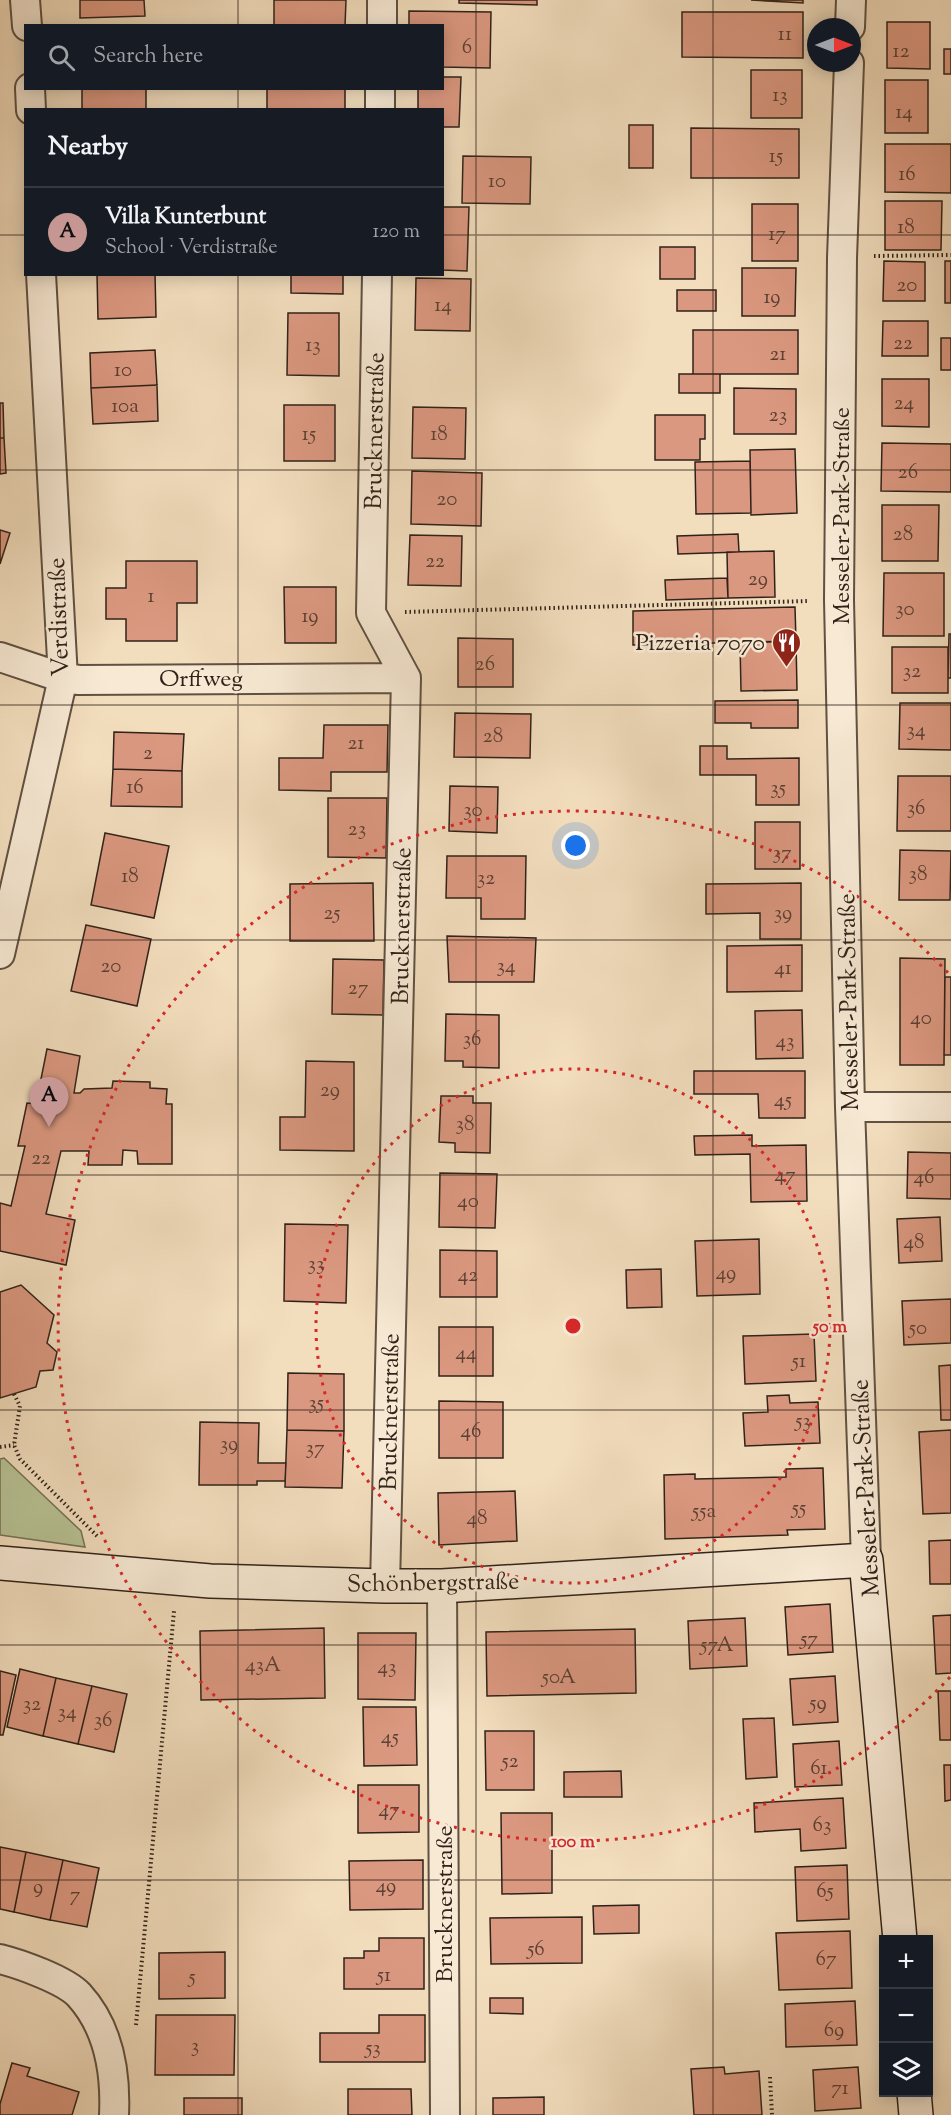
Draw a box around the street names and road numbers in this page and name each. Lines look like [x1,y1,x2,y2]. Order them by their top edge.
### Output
street label: Brucknerstraße [358,352,394,510]
street label: Messeler-Park-Straße [826,407,860,625]
street label: Verdistraße [41,557,79,677]
street label: Orffweg [159,663,243,697]
street label: Brucknerstraße [385,847,421,1005]
street label: Messeler-Park-Straße [831,893,869,1111]
street label: Brucknerstraße [373,1333,409,1491]
street label: Messeler-Park-Straße [844,1378,890,1597]
street label: Schönbergstraße [346,1565,520,1603]
street label: Brucknerstraße [429,1825,463,1983]

